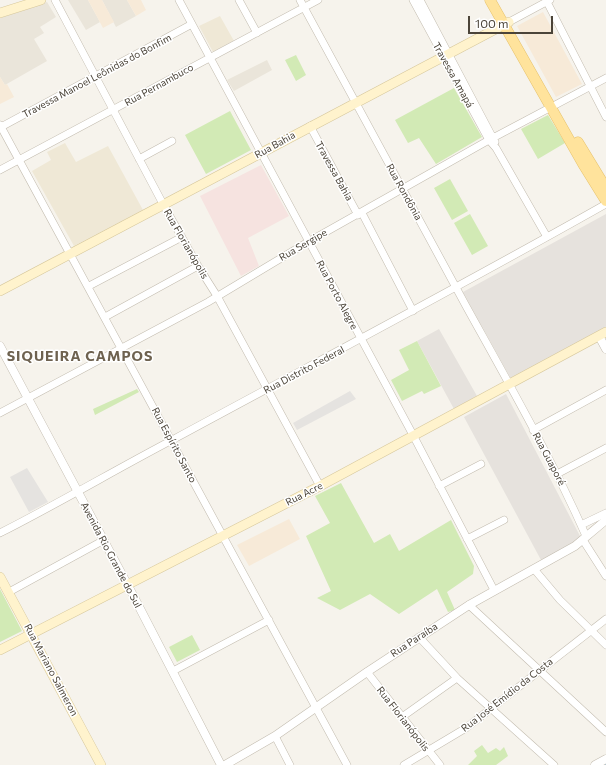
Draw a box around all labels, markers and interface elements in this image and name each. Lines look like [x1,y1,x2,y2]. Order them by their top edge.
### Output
scale bar [470,8,555,34]
text: 100 m [475,16,509,30]
street label: Travessa Manoel Leônidas do Bonfim [20,32,174,120]
street label: Travessa Amapá [430,40,476,110]
street label: Rua Pernambuco [122,61,196,109]
street label: Rua Bahia [253,129,297,161]
street label: Travessa Bahia [313,139,355,203]
street label: Rua Rondônia [384,162,424,222]
street label: Rua Florianópolis [161,207,211,281]
street label: Rua Sergipe [277,226,329,264]
street label: Rua Porto Alegre [314,258,360,332]
street label: Rua Distrito Federal [261,344,347,396]
district label: SIQUEIRA CAMPOS [7,348,153,364]
street label: Rua Espírito Santo [149,405,199,485]
street label: Rua Guaporé [530,430,568,488]
street label: Rua Acre [283,480,325,508]
street label: Avenida Rio Grande do Sul [78,500,144,610]
street label: Rua Paraíba [388,620,440,660]
street label: Rua Mariano Salmeron [22,622,80,718]
street label: Rua José Emídio da Costa [459,656,555,734]
street label: Rua Florianópolis [374,684,432,754]

